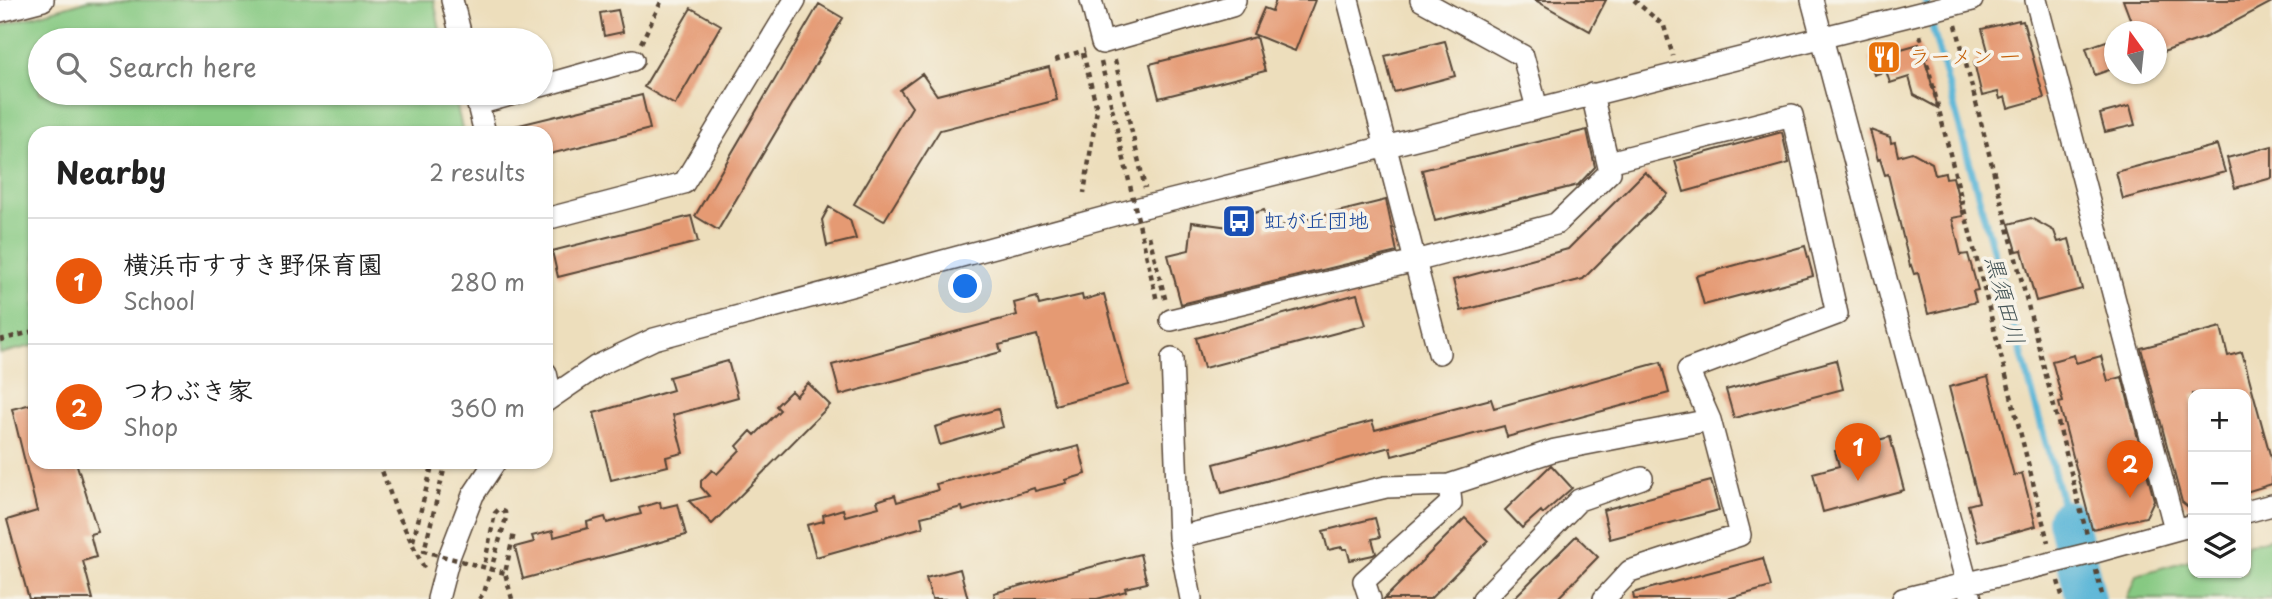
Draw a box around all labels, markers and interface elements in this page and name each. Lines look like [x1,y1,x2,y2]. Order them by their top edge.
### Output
north arrow [2104,21,2167,84]
search box [28,28,553,105]
restaurant icon: ラーメン 一 [1865,38,1903,76]
place label: ラーメン 一 [1909,39,2021,71]
text: Search here [108,47,257,86]
icon: search [52,48,90,86]
text: Nearby [56,149,166,194]
text: 2 results [429,154,525,189]
bus stop icon: 虹が丘団地 [1220,202,1258,240]
place label: 虹が丘団地 [1264,203,1369,235]
text: 横浜市すすき野保育園 [123,244,383,283]
water label: 黒須田川 [1978,251,2035,349]
text: 1 [74,264,85,299]
text: 280 m [450,264,525,299]
your location [948,269,982,303]
text: School [123,283,195,318]
text: つわぶき家 [123,370,253,409]
map controls [2188,389,2251,578]
button: + [2188,389,2251,452]
text: 2 [71,390,87,425]
text: 360 m [450,390,525,425]
text: Shop [123,409,178,444]
pin: 1 [1835,423,1881,481]
pin: 2 [2107,440,2153,498]
button: − [2188,452,2251,515]
button: layers [2188,515,2251,578]

